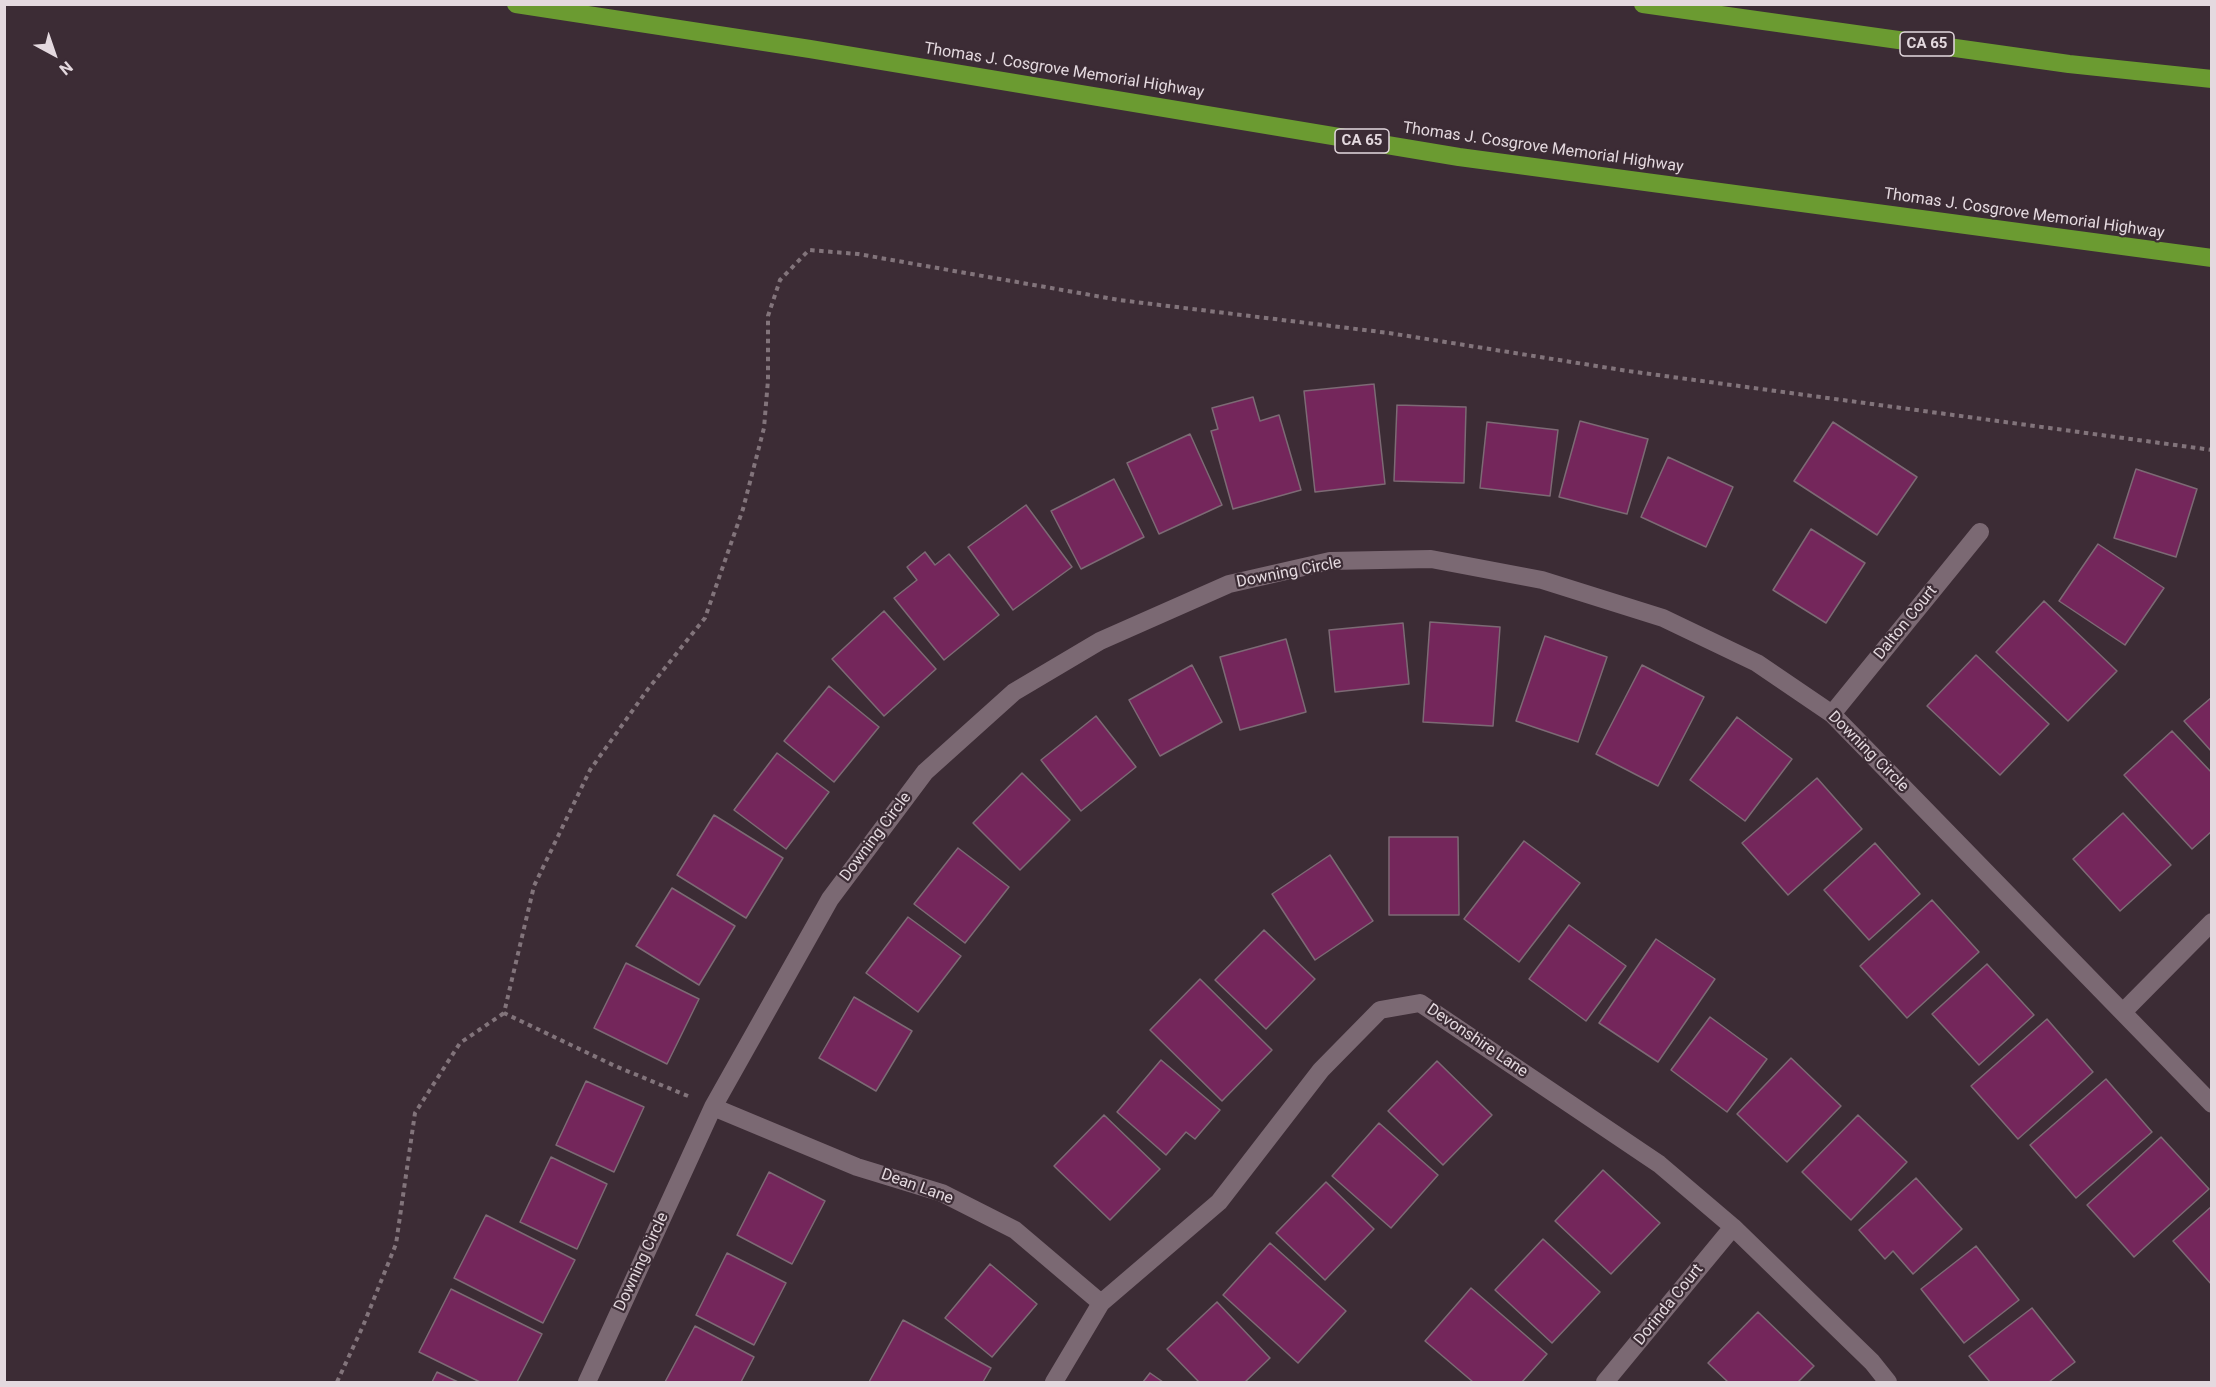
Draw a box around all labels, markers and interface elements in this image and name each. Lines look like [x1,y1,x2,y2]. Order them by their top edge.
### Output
north arrow [24,24,84,84]
road number: CA 65 [1900,32,1954,56]
street label: Thomas J. Cosgrove Memorial Highway [923,39,1205,103]
text: N [55,57,76,79]
street label: Thomas J. Cosgrove Memorial Highway [1401,119,1685,177]
road number: CA 65 [1335,129,1389,153]
street label: Thomas J. Cosgrove Memorial Highway [1882,185,2166,243]
street label: Downing Circle [1235,553,1343,593]
street label: Dalton Court [1870,582,1942,664]
street label: Downing Circle [1824,708,1912,796]
street label: Downing Circle [836,789,916,885]
street label: Devonshire Lane [1423,1000,1531,1082]
street label: Dean Lane [878,1165,956,1209]
street label: Downing Circle [611,1210,673,1314]
street label: Dorinda Court [1630,1261,1708,1349]

